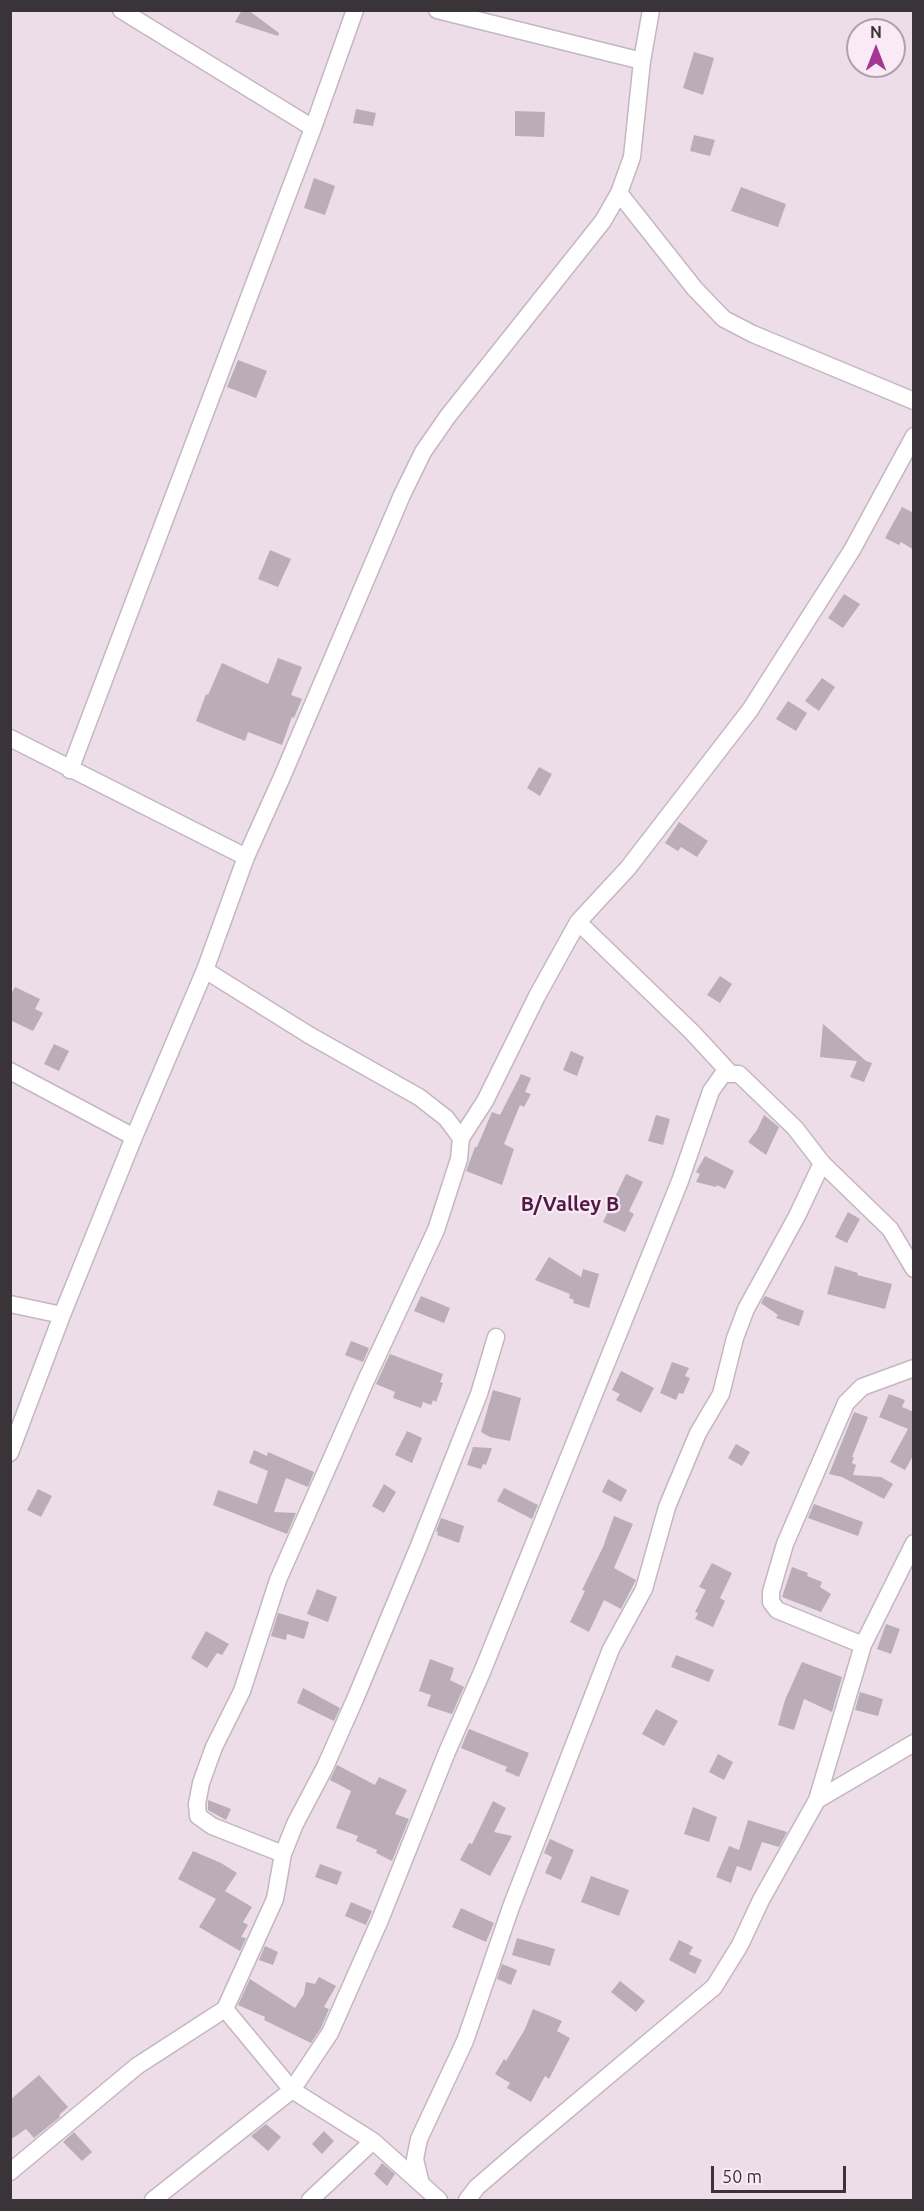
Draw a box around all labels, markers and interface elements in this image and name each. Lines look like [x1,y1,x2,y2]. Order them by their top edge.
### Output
north arrow [846,18,906,78]
text: N [870,23,882,41]
district label: B/Valley B [521,1192,619,1216]
scale bar [714,2154,849,2192]
text: 50 m [722,2166,762,2186]

